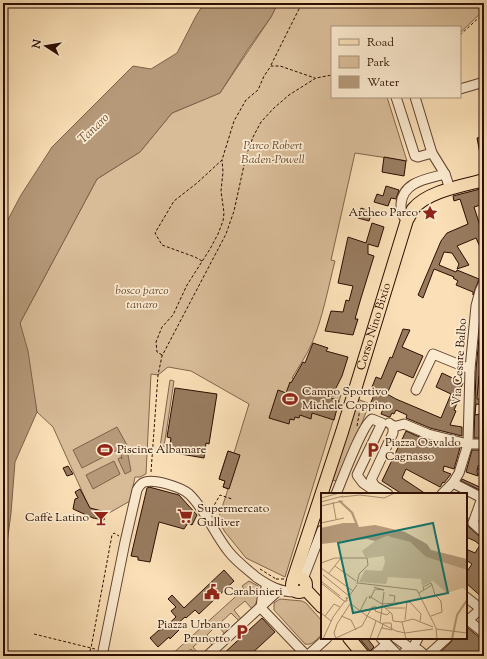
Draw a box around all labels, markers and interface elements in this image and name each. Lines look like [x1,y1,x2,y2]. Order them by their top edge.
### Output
north arrow [26,26,66,66]
legend [331,26,461,98]
text: Road [367,34,394,52]
text: N [28,38,46,51]
text: Park [367,54,390,72]
text: Water [367,74,400,92]
water label: Tanaro [74,110,114,148]
park label: Parco Robert Baden-Powell [241,137,305,169]
place label: Archeo Parco [349,204,418,222]
place icon: Archeo Parco [421,204,439,222]
street label: Corso Nino Bixio [352,280,396,373]
park label: bosco parco tanaro [115,282,169,314]
street label: Via Cesare Balbo [448,317,472,406]
place label: Campo Sportivo Michele Coppino [302,383,392,415]
sports icon: Campo Sportivo Michele Coppino [281,390,299,408]
place label: Piazza Osvaldo Cagnasso [385,434,461,466]
sports icon: Piscine Albamare [96,441,114,459]
place label: Piscine Albamare [117,441,207,459]
parking icon: Piazza Osvaldo Cagnasso [364,441,382,459]
inset map [321,493,467,639]
place label: Supermercato Gulliver [197,500,270,532]
supermarket icon: Supermercato Gulliver [176,507,194,525]
place label: Caffè Latino [25,509,89,527]
bar icon: Caffè Latino [92,509,110,527]
public building icon: Carabinieri [203,583,221,601]
place label: Carabinieri [224,583,283,601]
place label: Piazza Urbano Prunotto [158,616,230,648]
parking icon: Piazza Urbano Prunotto [233,623,251,641]

